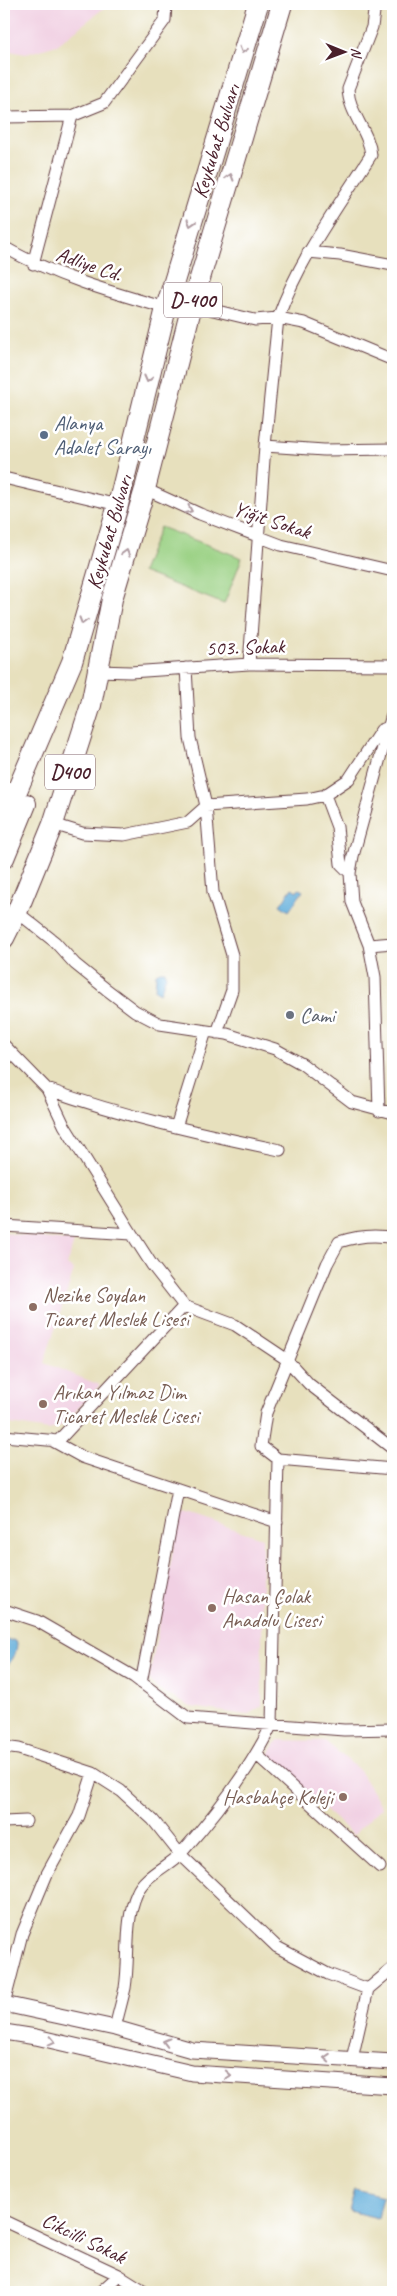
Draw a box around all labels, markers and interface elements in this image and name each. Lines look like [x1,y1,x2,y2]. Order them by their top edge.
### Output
north arrow [320,28,370,78]
one-way arrow [239,46,249,54]
text: N [348,48,365,59]
street label: Keykubat Bulvarı [186,80,246,201]
one-way arrow [224,173,234,181]
one-way arrow [187,218,197,226]
street label: Adliye Cd. [53,241,126,288]
road number: D-400 [164,282,222,318]
one-way arrow [143,375,154,384]
place label: Alanya Adalet Sarayı [54,410,152,460]
marker: Alanya Adalet Sarayı [38,429,50,441]
street label: Keykubat Bulvarı [80,471,138,592]
street label: Yiğit Sokak [230,495,315,545]
one-way arrow [184,503,193,514]
one-way arrow [121,549,131,557]
one-way arrow [79,616,89,624]
street label: 503. Sokak [205,633,286,661]
road number: D400 [45,754,95,790]
place label: Cami [300,1002,338,1028]
marker: Cami [284,1009,296,1021]
place label: Nezihe Soydan Ticaret Meslek Lisesi [43,1282,192,1332]
marker: Nezihe Soydan Ticaret Meslek Lisesi [27,1301,39,1313]
place label: Arıkan Yılmaz Dim Ticaret Meslek Lisesi [53,1379,202,1429]
marker: Arıkan Yılmaz Dim Ticaret Meslek Lisesi [37,1398,49,1410]
place label: Hasan Çolak Anadolu Lisesi [222,1583,324,1633]
marker: Hasan Çolak Anadolu Lisesi [206,1602,218,1614]
place label: Hasbahçe Koleji [223,1784,336,1810]
marker: Hasbahçe Koleji [337,1791,349,1803]
one-way arrow [47,2035,56,2046]
one-way arrow [162,2038,170,2048]
one-way arrow [323,2052,331,2063]
one-way arrow [224,2069,232,2080]
street label: Cikcilli Sokak [38,2207,131,2270]

